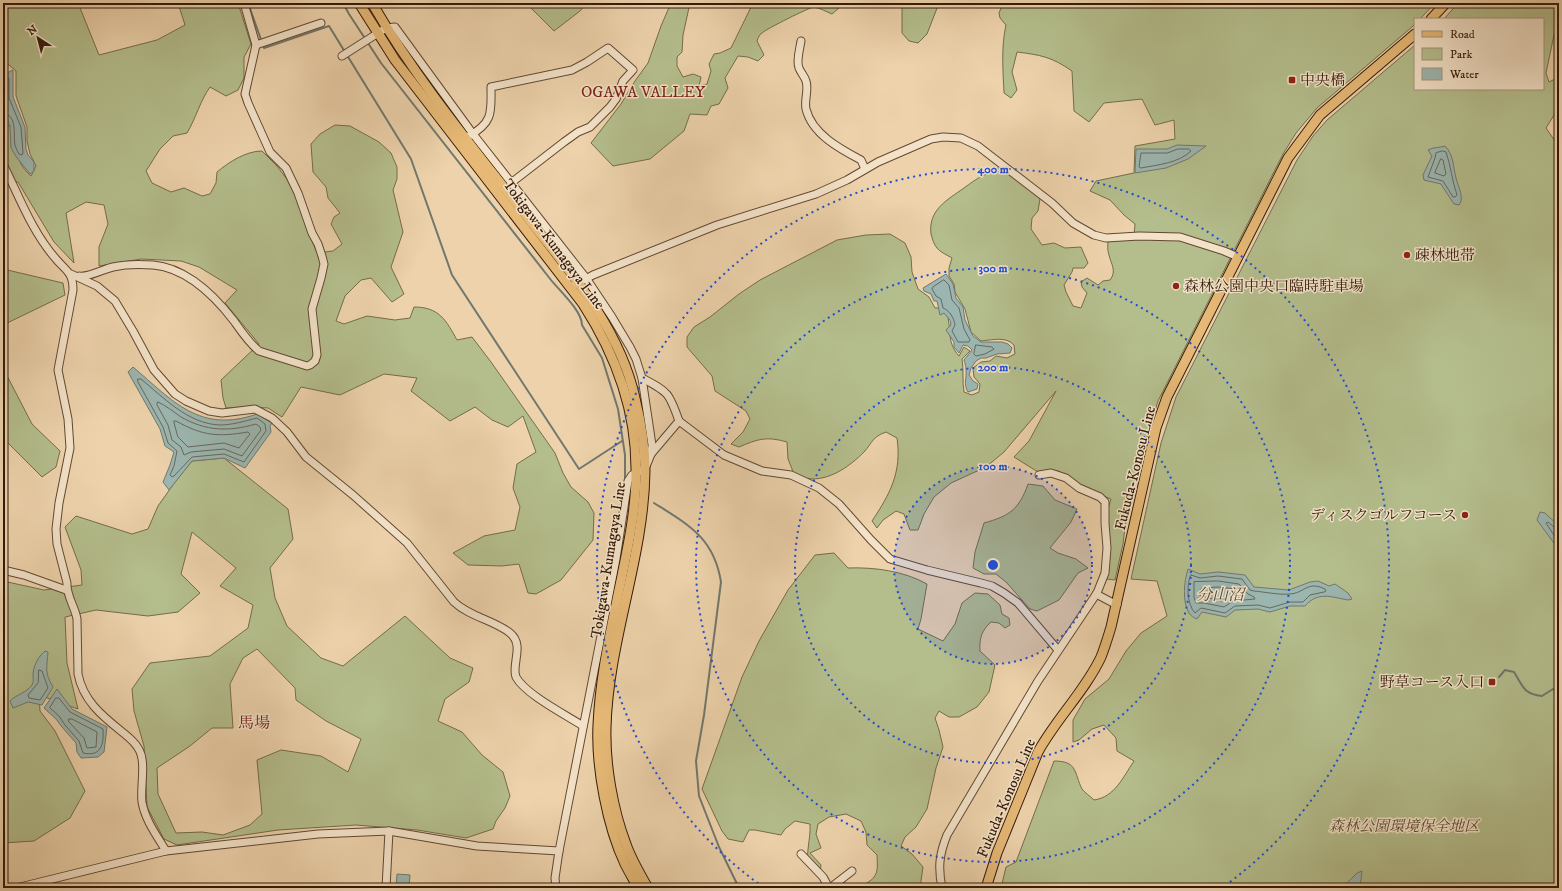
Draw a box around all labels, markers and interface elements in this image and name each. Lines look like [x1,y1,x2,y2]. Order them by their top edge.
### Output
north arrow [18,18,58,58]
legend [1414,18,1544,90]
text: N [25,22,40,39]
text: Road [1450,27,1475,42]
text: Park [1450,47,1472,62]
text: Water [1449,67,1479,82]
place label: 中央橋 [1300,71,1345,90]
marker: 中央橋 [1287,75,1297,85]
district label: OGAWA VALLEY [581,82,706,102]
text: 400 m [976,162,1009,177]
street label: Tokigawa-Kumagaya Line [498,175,609,313]
place label: 疎林地帯 [1415,246,1475,265]
marker: 疎林地帯 [1402,250,1412,260]
text: 300 m [979,261,1007,276]
place label: 森林公園中央口臨時駐車場 [1184,277,1364,296]
marker: 森林公園中央口臨時駐車場 [1171,281,1181,291]
text: 200 m [978,360,1008,375]
street label: Fukuda-Konosu Line [1111,404,1160,532]
text: 100 m [979,459,1007,474]
street label: Tokigawa-Kumagaya Line [587,480,630,640]
place label: ディスクゴルフコース [1310,506,1457,525]
marker: ディスクゴルフコース [1460,510,1470,520]
centre of rings [986,558,1000,572]
water label: 分山沼 [1196,585,1247,605]
place label: 野草コース入口 [1380,673,1484,692]
marker: 野草コース入口 [1487,677,1497,687]
district label: 馬場 [238,713,270,733]
street label: Fukuda-Konosu Line [973,736,1040,861]
park label: 森林公園環境保全地区 [1329,817,1481,836]

